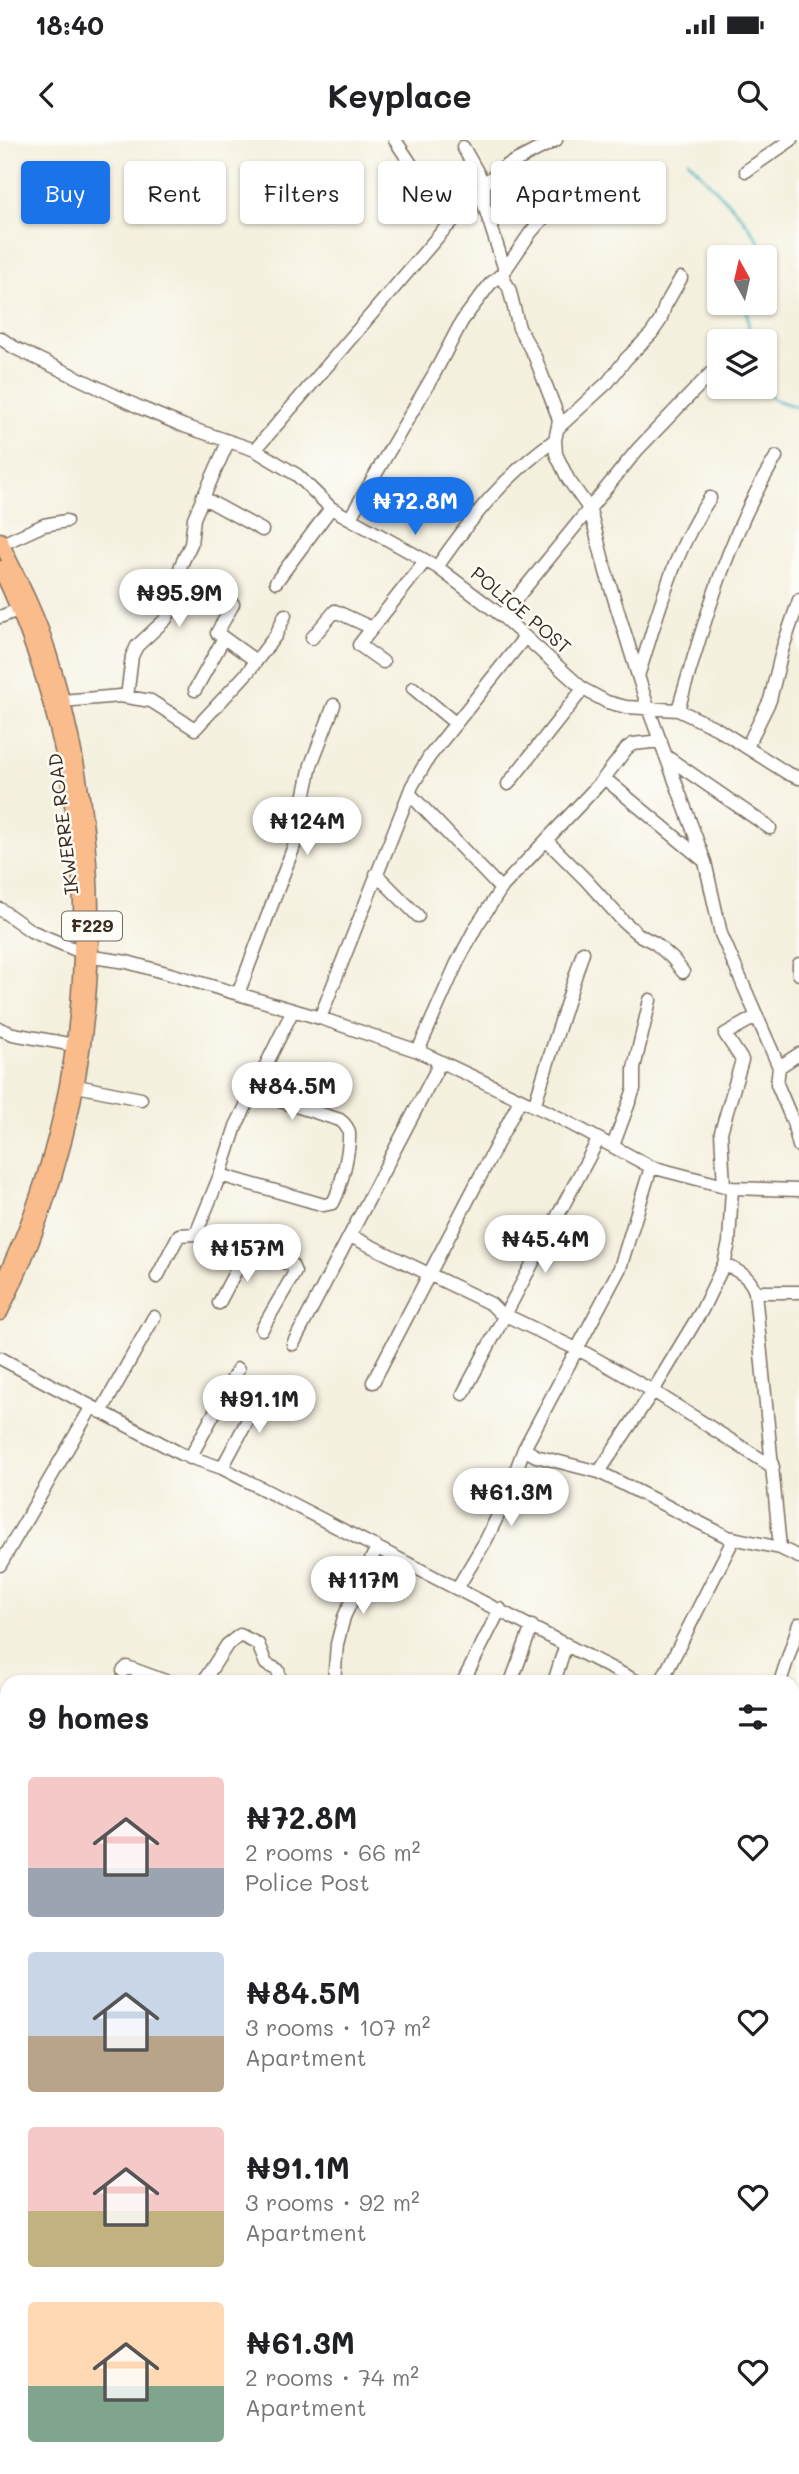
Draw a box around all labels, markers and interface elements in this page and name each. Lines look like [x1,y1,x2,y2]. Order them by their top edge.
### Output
text: 18:40 [35,8,104,42]
text: Keyplace [327,74,472,116]
icon: back [28,76,66,114]
icon: search [733,76,771,114]
chip: Buy [21,161,110,224]
chip: Rent [124,161,226,224]
chip: Filters [240,161,364,224]
chip: New [378,161,477,224]
chip: Apartment [491,161,666,224]
north arrow [707,245,777,315]
map controls [707,245,777,399]
button: layers [707,329,777,399]
pin: ₦72.8M [358,478,472,537]
text: ₦72.8M [372,485,458,515]
street label: POLICE POST [466,560,577,659]
pin: ₦95.9M [122,570,236,629]
text: ₦95.9M [135,577,223,607]
street label: IKWERRE ROAD [41,752,84,896]
pin: ₦124M [258,798,356,857]
text: ₦124M [269,805,345,835]
road number: F229 [62,912,122,940]
pin: ₦84.5M [235,1062,349,1122]
text: ₦84.5M [248,1070,336,1100]
pin: ₦45.4M [488,1216,602,1275]
text: ₦45.4M [501,1223,590,1253]
pin: ₦157M [198,1224,296,1284]
text: ₦157M [209,1232,285,1262]
pin: ₦91.1M [202,1376,316,1435]
text: ₦91.1M [219,1383,299,1413]
pin: ₦61.3M [454,1468,568,1528]
text: ₦61.3M [469,1476,553,1506]
pin: ₦117M [314,1556,412,1616]
text: ₦117M [327,1564,399,1594]
text: 9 homes [28,1697,149,1737]
icon: filters [734,1698,772,1736]
text: ₦72.8M [245,1797,358,1837]
icon: home [84,1805,168,1889]
icon: heart [734,1828,772,1866]
text: 2 rooms · 66 m² [245,1837,420,1867]
text: Police Post [245,1867,370,1897]
text: ₦84.5M [245,1972,361,2012]
icon: home [84,1980,168,2064]
icon: heart [734,2003,772,2041]
text: 3 rooms · 107 m² [245,2012,431,2042]
text: Apartment [245,2042,367,2072]
text: ₦91.1M [245,2147,350,2187]
icon: home [84,2155,168,2239]
icon: heart [734,2178,772,2216]
text: 3 rooms · 92 m² [245,2187,420,2217]
text: Apartment [245,2217,367,2247]
text: ₦61.3M [245,2322,355,2362]
icon: home [84,2330,168,2414]
icon: heart [734,2353,772,2391]
text: 2 rooms · 74 m² [245,2362,419,2392]
text: Apartment [245,2392,367,2422]

